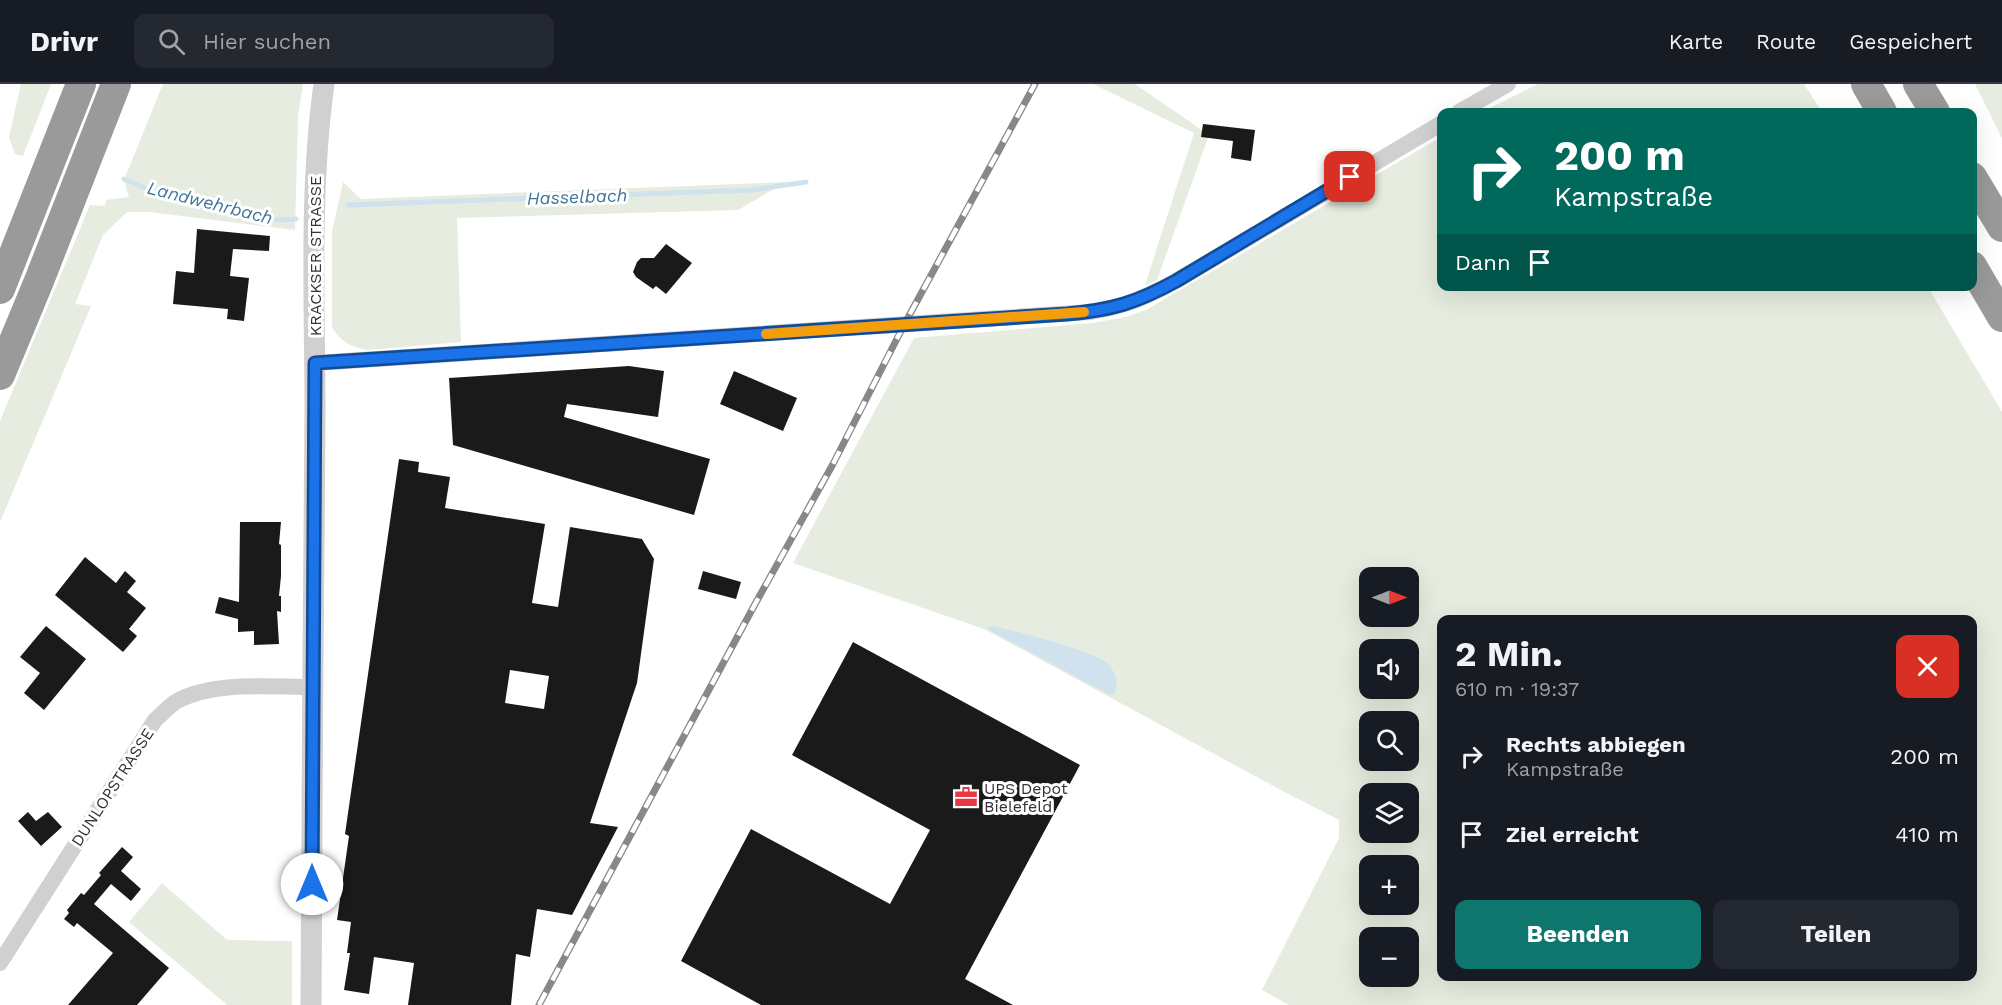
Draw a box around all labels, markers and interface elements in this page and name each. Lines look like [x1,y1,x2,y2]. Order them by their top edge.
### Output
search box [134,14,554,68]
text: Drivr [30,25,98,58]
icon: search [155,25,188,58]
text: Hier suchen [203,29,331,54]
text: Karte [1669,29,1723,54]
text: Route [1756,29,1816,54]
text: Gespeichert [1849,29,1972,54]
text: 200 m [1554,131,1685,180]
icon: right [1455,132,1533,210]
pin [1324,151,1375,202]
icon: arrive [1333,160,1366,193]
street label: KRACKSER STRASSE [306,176,325,336]
water label: Landwehrbach [145,177,275,228]
text: Kampstraße [1554,181,1713,213]
water label: Hasselbach [526,184,628,209]
icon: arrive [1523,246,1556,279]
text: Dann [1455,250,1511,275]
north arrow [1359,567,1419,627]
map controls [1359,567,1419,987]
text: 2 Min. [1455,633,1563,675]
button: close [1896,635,1959,698]
button: sound [1359,639,1419,699]
text: 610 m · 19:37 [1455,677,1579,701]
button: search [1359,711,1419,771]
street label: DUNLOPSTRASSE [67,725,158,850]
text: Rechts abbiegen [1506,732,1686,757]
icon: right [1455,740,1488,773]
text: 200 m [1890,744,1959,769]
text: Kampstraße [1506,757,1624,781]
place label: UPS Depot Bielefeld [984,779,1068,816]
button: layers [1359,783,1419,843]
office icon: UPS Depot Bielefeld [953,784,979,810]
icon: arrive [1455,818,1488,851]
text: Ziel erreicht [1506,822,1639,847]
text: 410 m [1895,822,1959,847]
position arrow [280,852,344,916]
button: + [1359,855,1419,915]
button: Beenden [1455,900,1701,969]
button: Teilen [1713,900,1959,969]
button: − [1359,927,1419,987]

